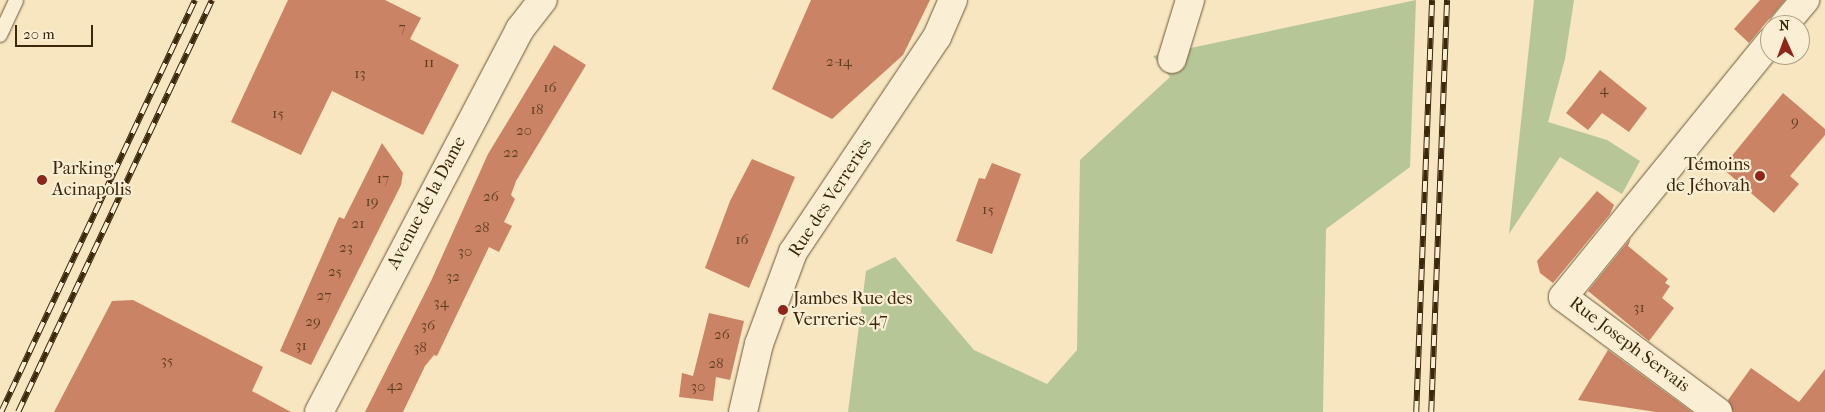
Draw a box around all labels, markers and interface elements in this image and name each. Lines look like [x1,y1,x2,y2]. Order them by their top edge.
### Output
scale bar [18,15,95,47]
north arrow [1760,15,1810,65]
text: N [1779,17,1790,34]
house number: 7 [398,19,406,37]
text: 20 m [23,25,55,43]
house number: 2-14 [826,53,852,71]
house number: 11 [424,54,434,72]
house number: 13 [354,65,366,83]
house number: 16 [543,79,557,97]
house number: 4 [1600,81,1608,99]
house number: 18 [531,101,543,119]
house number: 15 [272,105,284,123]
house number: 9 [1791,113,1799,131]
house number: 20 [516,122,532,140]
street label: Avenue de la Dame [383,133,471,273]
street label: Rue des Verreries [785,135,877,261]
house number: 22 [503,144,519,162]
place label: Témoins de Jéhovah [1666,155,1750,198]
place label: Parking Acinapolis [52,159,131,202]
house number: 17 [377,170,389,188]
marker: Témoins de Jéhovah [1754,170,1766,182]
marker: Parking Acinapolis [36,174,48,186]
house number: 26 [483,188,499,206]
house number: 19 [365,193,379,211]
house number: 15 [982,201,994,219]
house number: 21 [351,215,365,233]
house number: 28 [474,219,490,237]
house number: 16 [735,231,749,249]
house number: 23 [339,239,353,257]
house number: 30 [458,243,472,261]
house number: 25 [328,263,342,281]
house number: 32 [446,268,460,286]
house number: 27 [317,287,331,305]
place label: Jambes Rue des Verreries 47 [793,289,912,332]
street label: Rue Joseph Servais [1564,293,1694,397]
house number: 34 [433,294,449,312]
house number: 31 [1633,299,1645,317]
marker: Jambes Rue des Verreries 47 [777,304,789,316]
house number: 29 [305,313,321,331]
house number: 36 [421,317,435,335]
house number: 26 [714,326,730,344]
house number: 31 [295,337,307,355]
house number: 38 [413,339,427,357]
house number: 35 [161,352,173,370]
house number: 28 [708,355,724,373]
house number: 42 [387,377,403,395]
house number: 30 [691,378,705,396]

